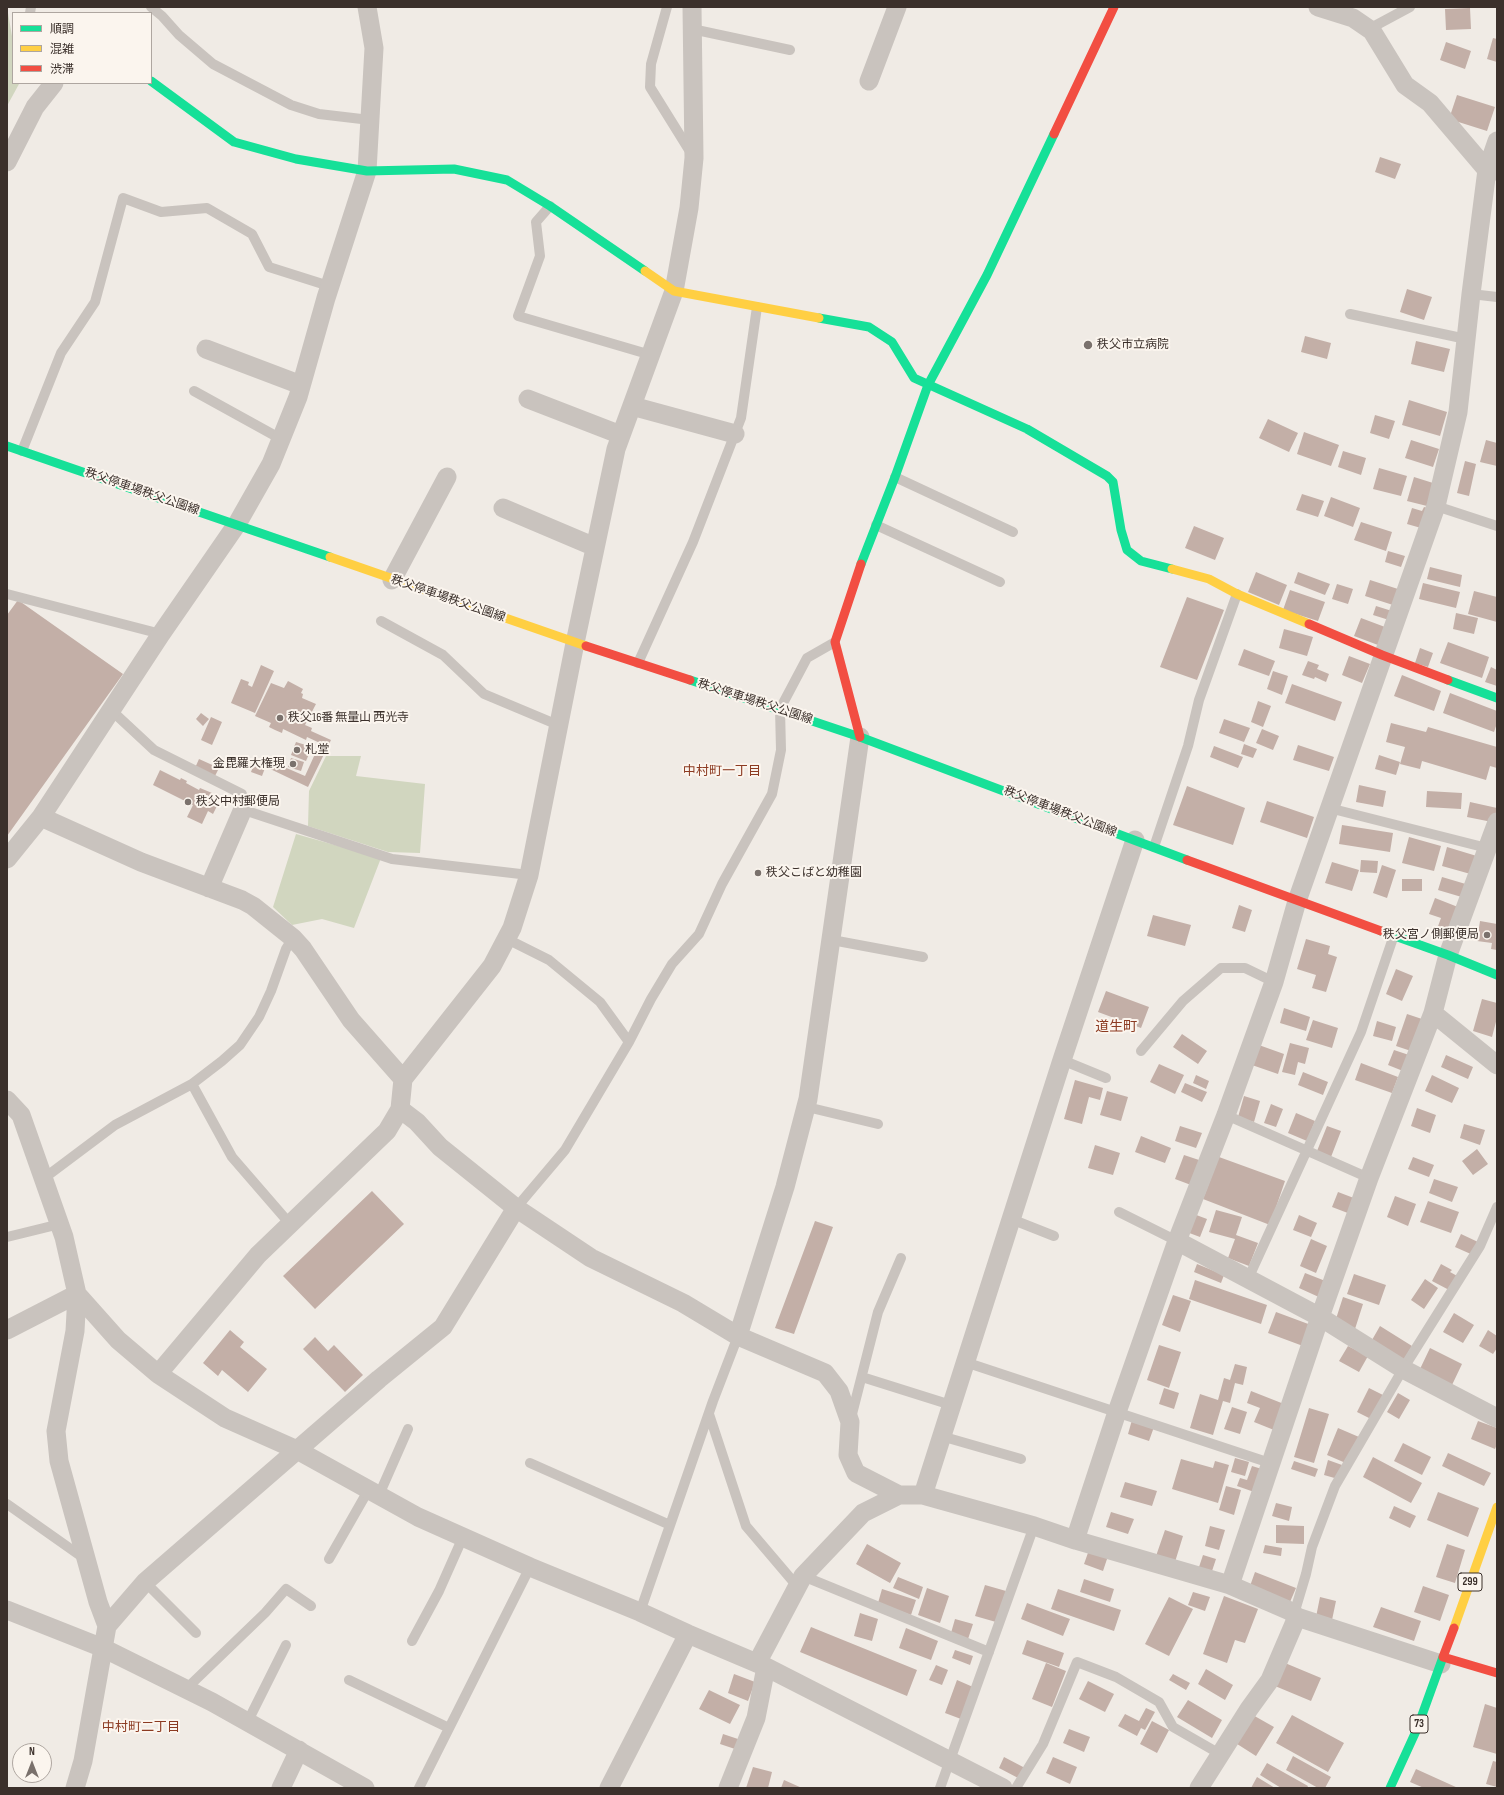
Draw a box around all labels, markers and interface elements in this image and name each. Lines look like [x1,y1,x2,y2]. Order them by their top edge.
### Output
legend [12,12,152,84]
text: 順調 [50,22,74,37]
text: 混雑 [50,42,74,57]
text: 渋滞 [50,62,74,77]
place label: 秩父市立病院 [1097,338,1169,352]
marker: 秩父市立病院 [1082,339,1094,351]
street label: 秩父停車場秩父公園線 [83,466,201,518]
street label: 秩父停車場秩父公園線 [389,573,507,625]
street label: 秩父停車場秩父公園線 [696,677,814,727]
place label: 秩父16番 無量山 西光寺 [288,711,409,725]
marker: 秩父16番 無量山 西光寺 [275,713,285,723]
place label: 札堂 [305,743,329,757]
marker: 札堂 [292,745,302,755]
place label: 金毘羅大権現 [213,757,285,771]
marker: 金毘羅大権現 [288,759,298,769]
district label: 中村町一丁目 [683,764,761,780]
street label: 秩父停車場秩父公園線 [1001,784,1119,840]
place label: 秩父中村郵便局 [196,795,280,809]
marker: 秩父中村郵便局 [183,797,193,807]
place label: 秩父こばと幼稚園 [766,866,862,880]
marker: 秩父こばと幼稚園 [753,868,763,878]
place label: 秩父宮ノ側郵便局 [1383,928,1479,942]
marker: 秩父宮ノ側郵便局 [1482,930,1492,940]
district label: 道生町 [1095,1019,1137,1035]
road number: 299 [1458,1573,1482,1591]
road number: 73 [1410,1715,1428,1733]
district label: 中村町二丁目 [102,1720,180,1736]
north arrow [12,1743,52,1783]
text: N [29,1745,35,1758]

